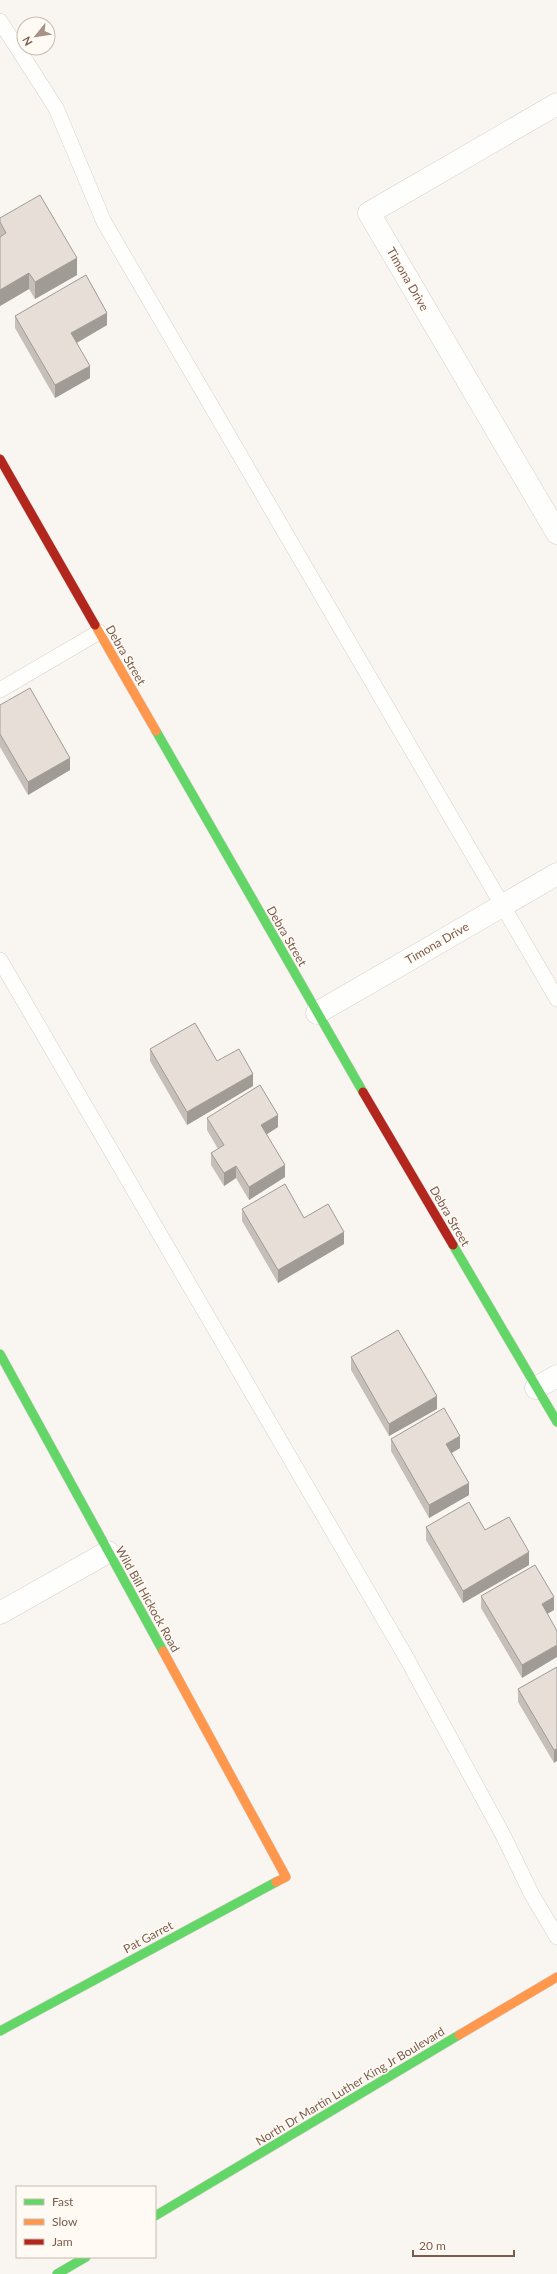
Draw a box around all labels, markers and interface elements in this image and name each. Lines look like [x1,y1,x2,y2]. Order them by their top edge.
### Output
north arrow [16,16,56,56]
text: N [19,34,35,48]
street label: Timona Drive [384,245,432,313]
street label: Debra Street [103,622,150,688]
street label: Debra Street [264,903,311,969]
street label: Timona Drive [403,919,471,967]
street label: Debra Street [427,1183,474,1249]
street label: Wild Bill Hickock Road [113,1543,183,1655]
street label: Pat Garret [121,1917,176,1956]
street label: North Dr Martin Luther King Jr Boulevard [253,2024,447,2148]
legend [16,2186,156,2258]
text: Fast [52,2194,74,2209]
text: Slow [52,2214,78,2229]
scale bar [413,2232,514,2258]
text: Jam [52,2234,73,2249]
text: 20 m [419,2238,446,2253]

